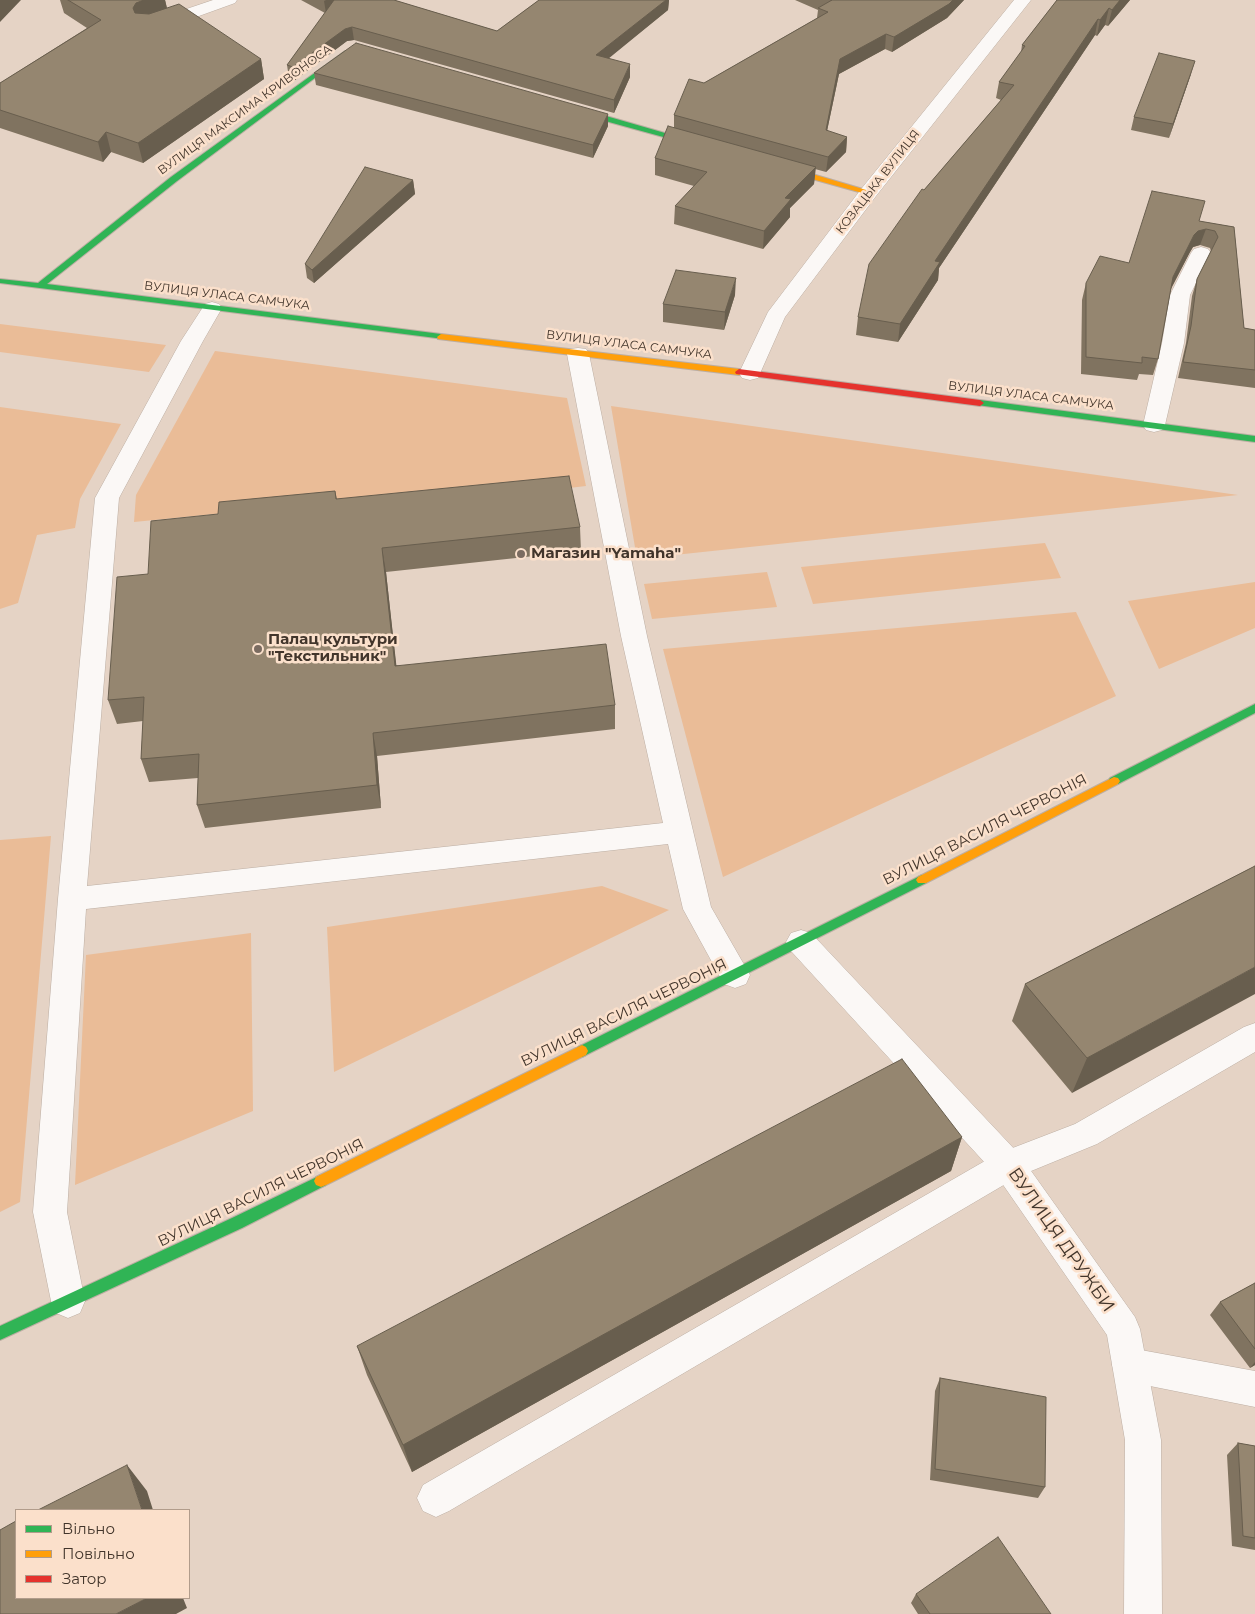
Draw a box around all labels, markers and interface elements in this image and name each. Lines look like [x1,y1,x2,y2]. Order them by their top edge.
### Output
street label: ВУЛИЦЯ МАКСИМА КРИВОНОСА [155,42,335,178]
street label: КОЗАЦЬКА ВУЛИЦЯ [833,127,923,237]
street label: ВУЛИЦЯ УЛАСА САМЧУКА [143,279,311,313]
street label: ВУЛИЦЯ УЛАСА САМЧУКА [545,328,713,362]
street label: ВУЛИЦЯ УЛАСА САМЧУКА [947,379,1115,413]
place label: Магазин "Yamaha" [531,545,681,563]
marker: Магазин "Yamaha" [515,548,527,560]
place label: Палац культури "Текстильник" [268,631,398,666]
marker: Палац культури "Текстильник" [252,643,264,655]
street label: ВУЛИЦЯ ВАСИЛЯ ЧЕРВОНІЯ [880,771,1090,889]
street label: ВУЛИЦЯ ВАСИЛЯ ЧЕРВОНІЯ [518,955,730,1071]
street label: ВУЛИЦЯ ВАСИЛЯ ЧЕРВОНІЯ [155,1135,367,1251]
street label: ВУЛИЦЯ ДРУЖБИ [1003,1164,1119,1316]
legend [15,1509,190,1599]
text: Вільно [62,1519,115,1538]
text: Повільно [62,1544,135,1563]
text: Затор [62,1569,107,1588]

